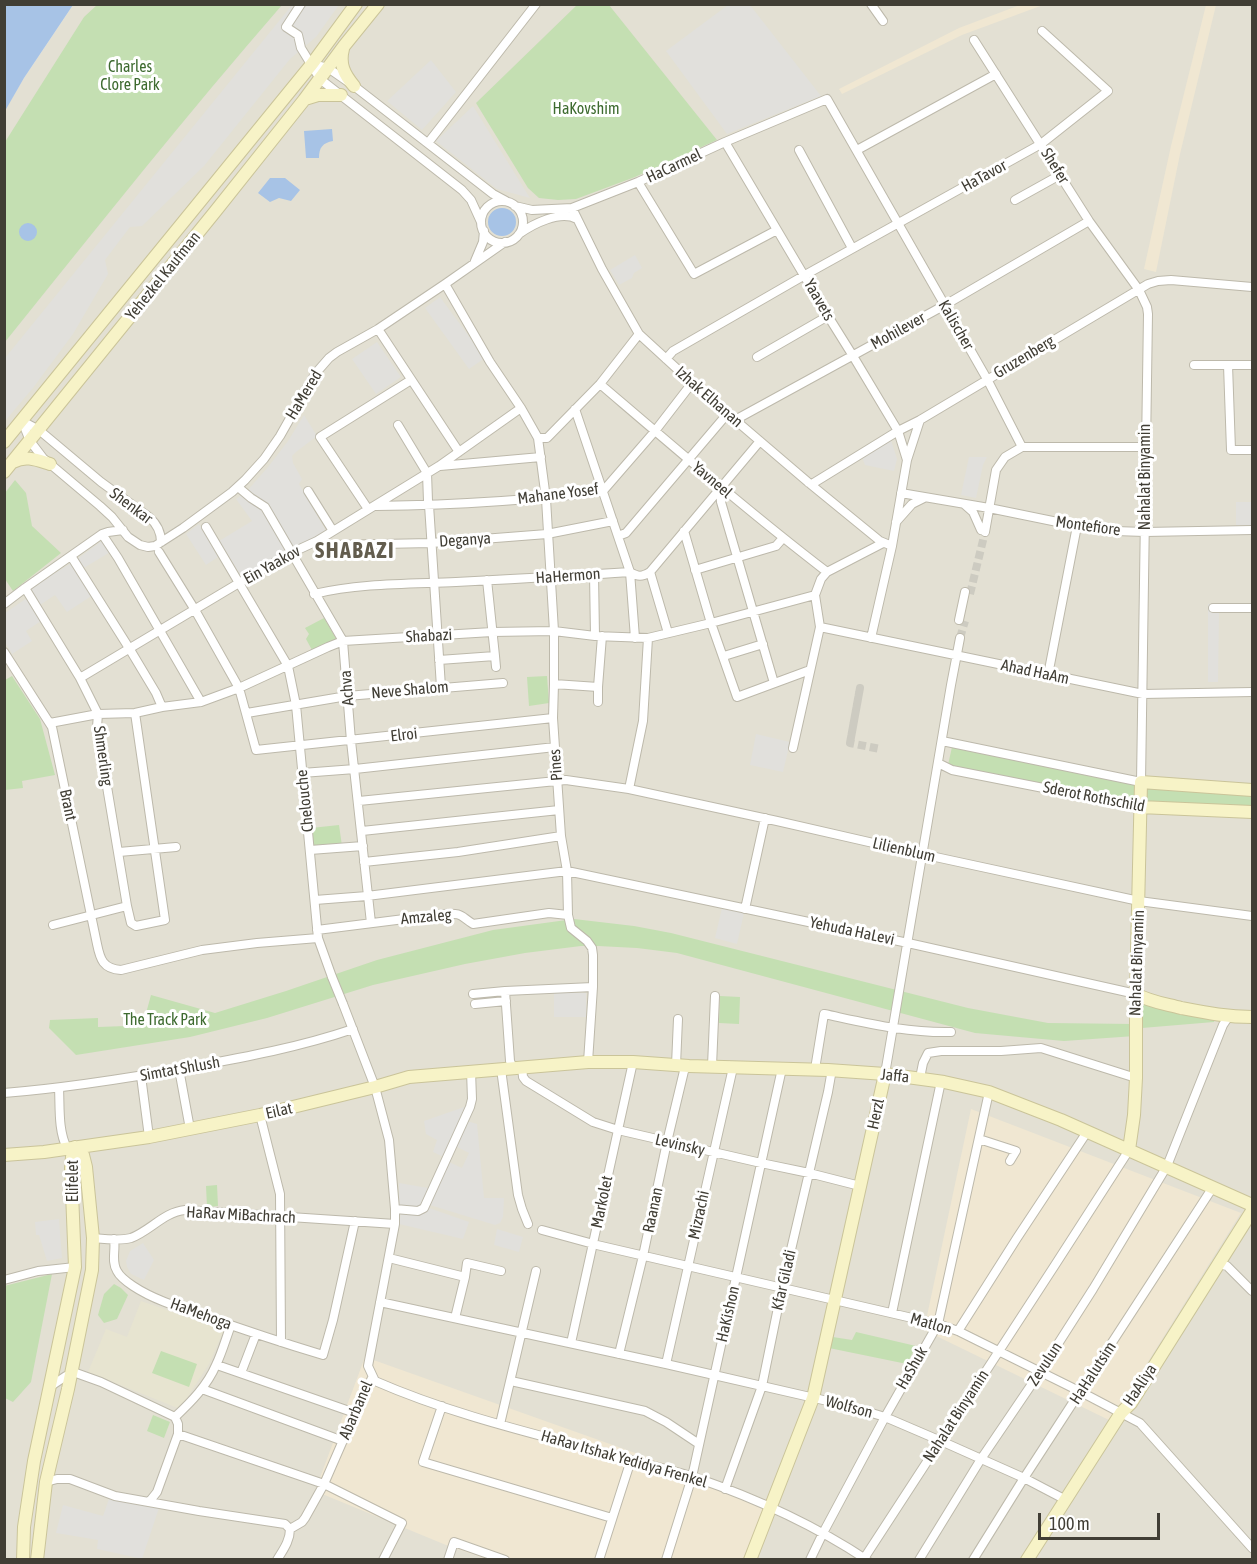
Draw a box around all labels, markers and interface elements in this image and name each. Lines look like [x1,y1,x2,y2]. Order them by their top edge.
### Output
park label: Charles Clore Park [100,57,160,95]
park label: HaKovshim [553,99,619,119]
street label: HaCarmel [643,145,705,187]
street label: Shefer [1037,145,1073,187]
street label: HaTavor [958,156,1010,196]
street label: Yehezkel Kaufman [121,228,205,324]
street label: Yaavets [799,276,839,324]
street label: Kalischer [934,297,978,353]
street label: Mohilever [867,308,929,354]
street label: Gruzenberg [990,331,1058,383]
street label: Izhak Elhanan [671,362,747,432]
street label: HaMered [282,367,326,423]
street label: Nahalat Binyamin [1135,424,1155,530]
street label: Yavneel [688,458,736,502]
street label: Mahane Yosef [516,480,600,508]
street label: Shenkar [106,484,156,528]
street label: Montefiore [1054,512,1122,540]
street label: Deganya [438,529,492,551]
district label: SHABAZI [315,538,395,564]
street label: Ein Yaakov [240,542,304,588]
street label: HaHermon [535,564,601,588]
street label: Shabazi [405,625,453,647]
street label: Ahad HaAm [999,655,1071,689]
street label: Achva [336,670,358,706]
street label: Neve Shalom [371,677,449,703]
street label: Elroi [390,724,418,746]
street label: Shmerling [89,725,117,787]
street label: Pines [545,748,567,782]
street label: Chelouche [292,769,318,833]
street label: Sderot Rothschild [1042,778,1146,816]
street label: Brant [55,787,81,823]
street label: Lilienblum [871,833,937,867]
street label: Amzaleg [400,905,452,929]
street label: Nahalat Binyamin [1126,909,1148,1017]
street label: Yehuda HaLevi [808,913,896,949]
park label: The Track Park [123,1010,207,1030]
street label: Simtat Shlush [139,1053,221,1085]
street label: Jaffa [880,1065,910,1087]
street label: Herzl [863,1097,889,1131]
street label: Eilat [264,1099,294,1123]
street label: Levinsky [653,1130,707,1160]
street label: Elifelet [63,1160,83,1202]
street label: Markolet [587,1174,617,1230]
street label: Raanan [639,1186,667,1234]
street label: Mizrachi [684,1189,714,1241]
street label: HaRav MiBachrach [186,1203,296,1227]
street label: Kfar Giladi [768,1248,800,1312]
street label: HaKishon [712,1284,744,1344]
street label: HaMehoga [168,1294,234,1334]
street label: Matlon [908,1309,954,1339]
street label: Zevulun [1024,1338,1066,1390]
street label: HaHalutsim [1066,1338,1120,1408]
street label: HaShuk [892,1343,932,1393]
street label: HaAliya [1119,1360,1161,1410]
street label: Nahalat Binyamin [919,1366,993,1466]
street label: Abarbanel [335,1378,377,1442]
street label: Wolfson [823,1391,875,1423]
street label: HaRav Itshak Yedidya Frenkel [539,1426,709,1492]
scale bar [1041,1501,1162,1539]
text: 100 m [1049,1513,1090,1534]

